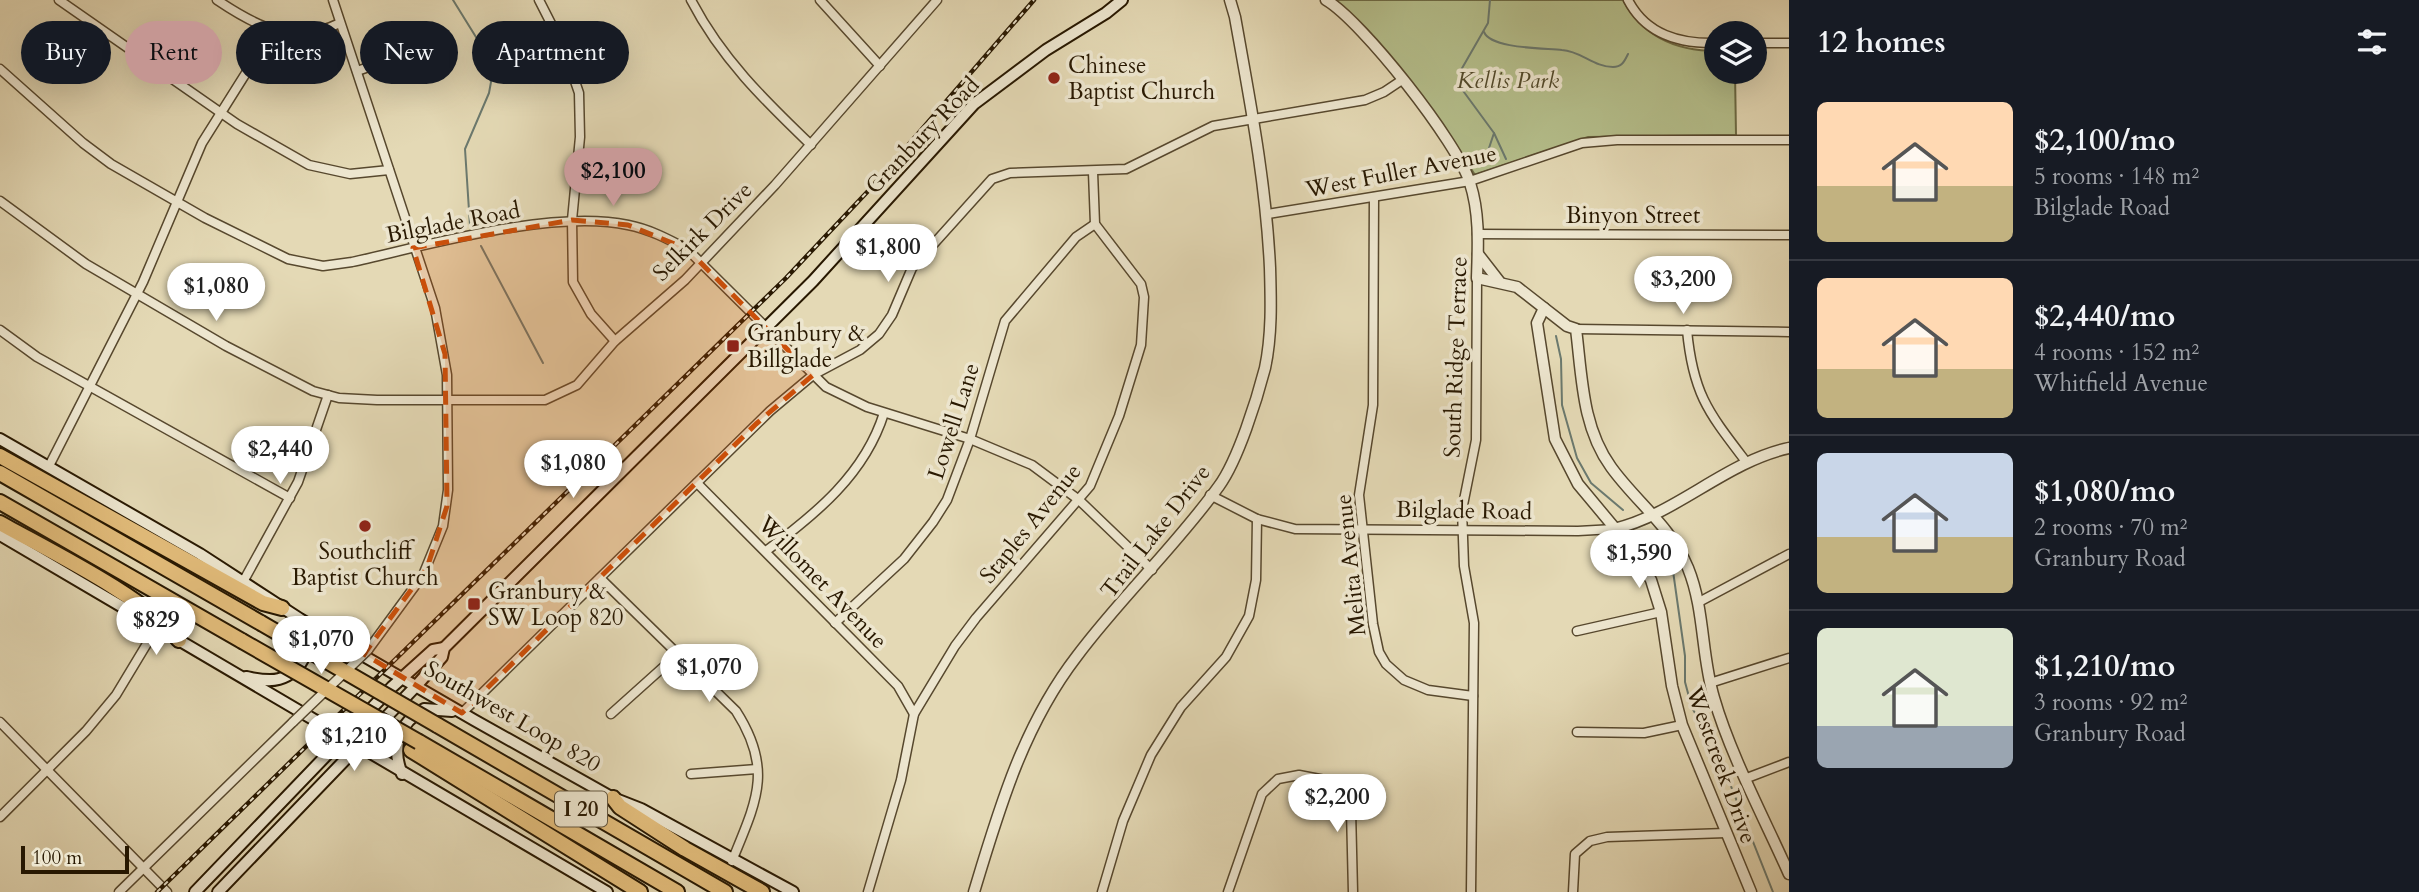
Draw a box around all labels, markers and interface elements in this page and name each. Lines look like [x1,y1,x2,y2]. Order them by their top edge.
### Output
chip: Buy [21,21,111,84]
chip: Rent [125,21,222,84]
chip: Filters [236,21,346,84]
chip: New [360,21,458,84]
chip: Apartment [472,21,629,84]
map controls [1704,21,1767,84]
button: layers [1704,21,1767,84]
text: 12 homes [1817,22,1946,63]
icon: filters [2353,23,2391,61]
place label: Chinese Baptist Church [1068,50,1215,107]
park label: Kellis Park [1457,65,1560,96]
street label: Granbury Road [858,69,987,201]
marker: Chinese Baptist Church [1046,70,1062,86]
text: $2,100/mo [2034,120,2175,161]
icon: home [1873,130,1957,214]
street label: West Fuller Avenue [1302,138,1499,205]
pin: $2,100 [556,148,670,208]
text: $2,100 [580,155,646,186]
text: 5 rooms · 148 m² [2034,161,2199,192]
street label: Selkirk Drive [646,175,759,288]
text: Bilglade Road [2034,192,2170,223]
street label: Bilglade Road [383,194,524,251]
street label: Binyon Street [1566,200,1700,231]
pin: $1,800 [831,224,945,284]
text: $1,800 [855,231,921,262]
street label: South Ridge Terrace [1436,256,1475,458]
pin: $3,200 [1626,256,1740,316]
text: $3,200 [1650,263,1716,294]
pin: $1,080 [159,264,273,323]
text: $1,080 [183,270,249,301]
text: $2,440/mo [2034,296,2175,337]
icon: home [1873,306,1957,390]
place label: Granbury & Billglade [747,318,865,375]
text: 4 rooms · 152 m² [2034,337,2199,368]
marker: Granbury & Billglade [725,338,741,354]
street label: Lowell Lane [920,359,987,483]
text: Whitfield Avenue [2034,368,2208,399]
pin: $2,440 [223,426,337,486]
text: $2,440 [247,433,313,464]
pin: $1,080 [516,440,630,500]
text: $1,080 [540,447,606,478]
street label: Staples Avenue [972,457,1088,590]
street label: Trail Lake Drive [1093,458,1218,605]
text: $1,080/mo [2034,471,2175,512]
icon: home [1873,481,1957,565]
street label: Melita Avenue [1328,493,1373,637]
street label: Bilglade Road [1396,494,1533,527]
street label: Willomet Avenue [750,508,894,656]
text: 2 rooms · 70 m² [2034,512,2187,543]
marker: Southcliff Baptist Church [357,518,373,534]
pin: $1,590 [1582,530,1696,590]
place label: Southcliff Baptist Church [291,536,439,593]
text: $1,590 [1606,537,1672,568]
text: Granbury Road [2034,543,2186,574]
place label: Granbury & SW Loop 820 [488,576,624,633]
marker: Granbury & SW Loop 820 [466,596,482,612]
pin: $829 [115,598,197,657]
text: $829 [132,604,180,635]
pin: $1,070 [264,616,378,676]
text: $1,070 [288,623,354,654]
pin: $1,070 [652,644,766,704]
text: $1,210/mo [2034,646,2175,687]
text: $1,070 [676,651,742,682]
street label: Southwest Loop 820 [419,653,607,780]
icon: home [1873,656,1957,740]
street label: Westcreek Drive [1678,682,1764,848]
text: 3 rooms · 92 m² [2034,687,2187,718]
pin: $1,210 [297,714,411,773]
text: Granbury Road [2034,718,2186,749]
text: $1,210 [321,720,387,751]
pin: $2,200 [1280,774,1394,834]
text: $2,200 [1304,781,1370,812]
road number: I 20 [555,792,607,826]
scale bar [21,843,130,875]
text: 100 m [32,845,82,871]

